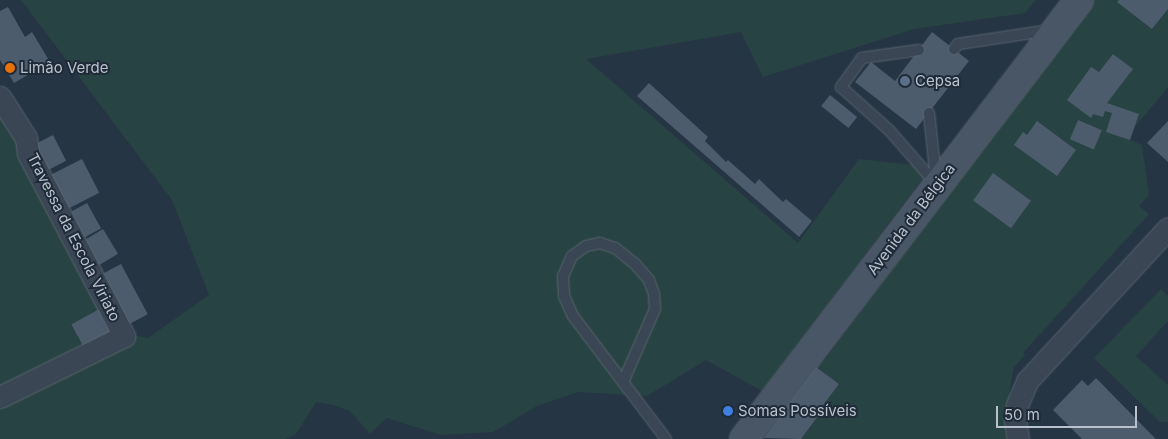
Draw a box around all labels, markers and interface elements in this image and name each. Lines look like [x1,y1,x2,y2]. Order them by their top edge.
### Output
place label: Limão Verde [20,59,109,77]
marker: Limão Verde [4,62,16,74]
place label: Cepsa [915,72,960,90]
marker: Cepsa [899,75,911,87]
street label: Travessa da Escola Viriato [24,150,124,324]
street label: Avenida da Bélgica [863,160,959,278]
scale bar [998,396,1139,428]
place label: Somas Possíveis [738,402,857,420]
marker: Somas Possíveis [722,405,734,417]
text: 50 m [1004,405,1040,424]

